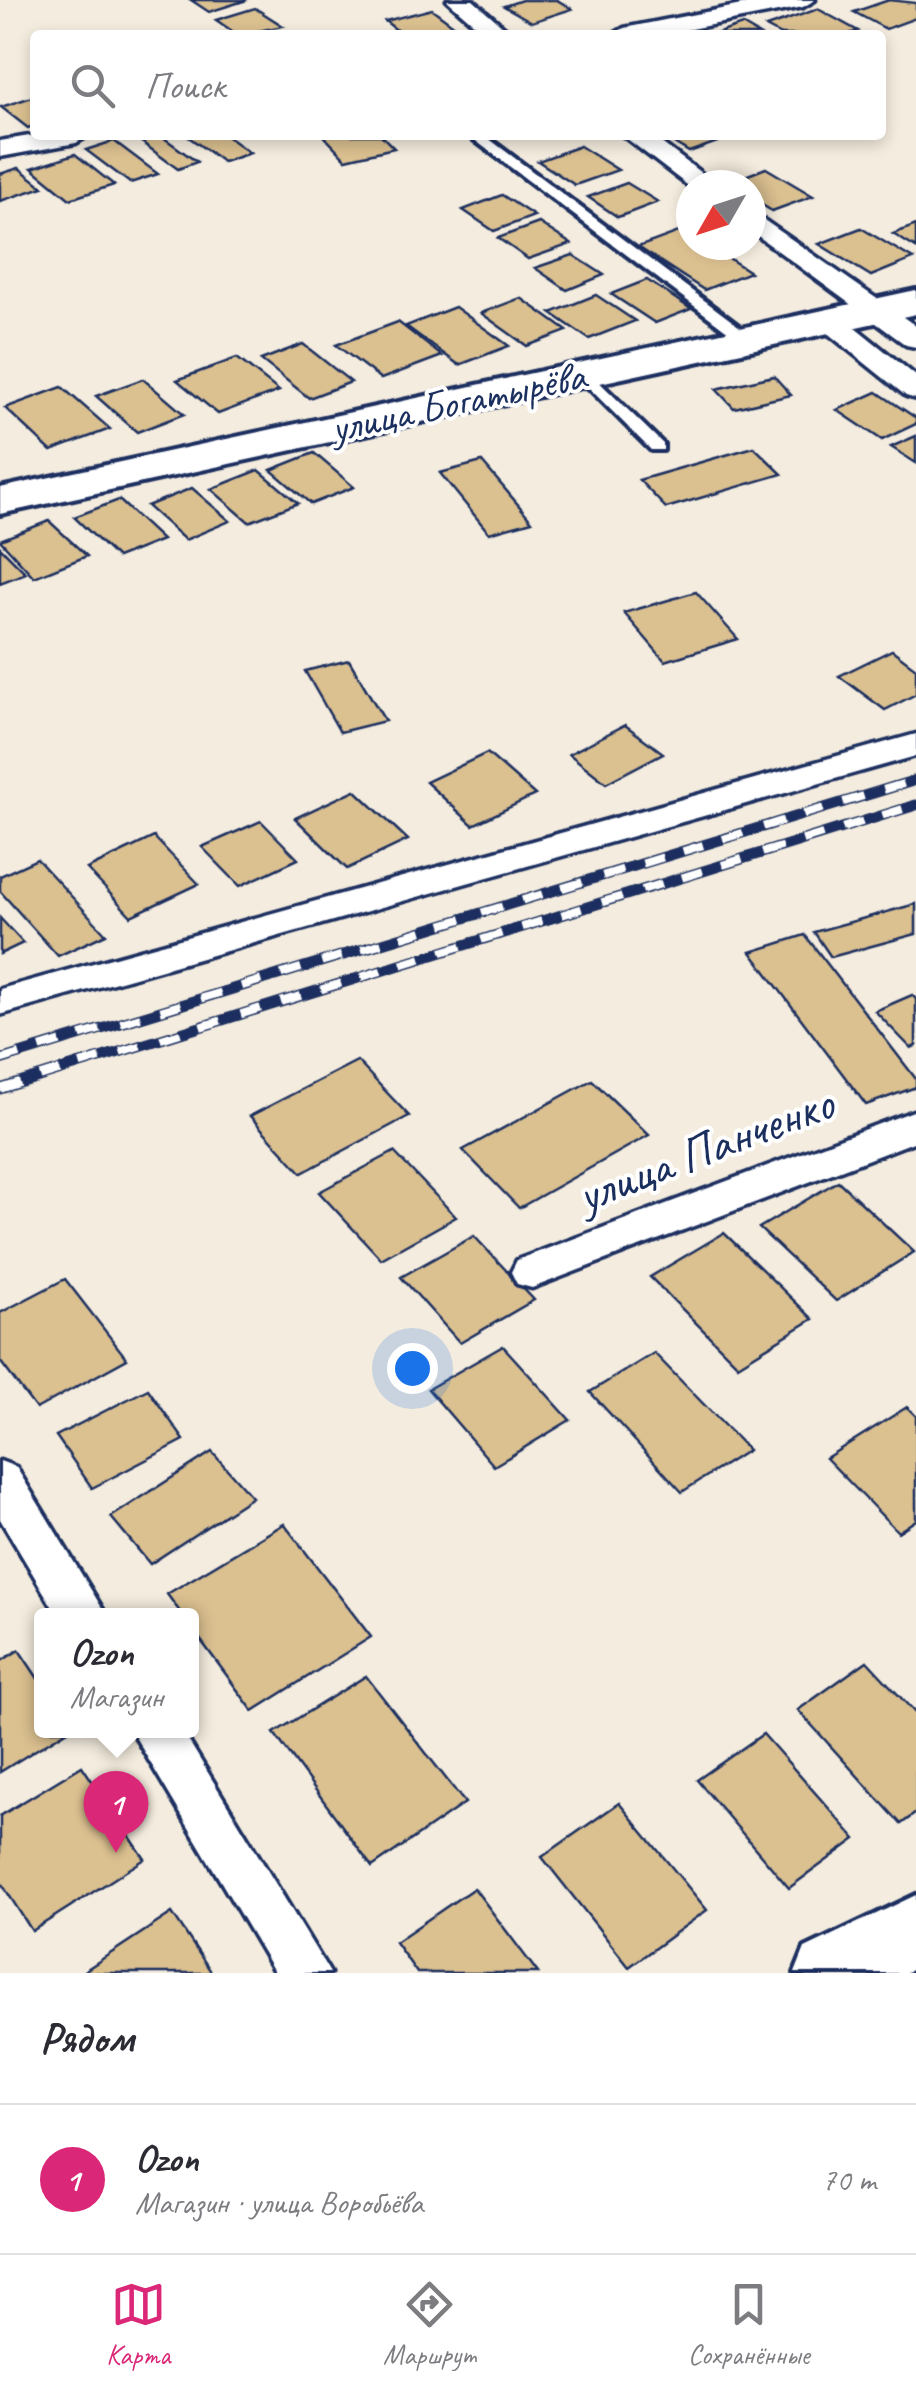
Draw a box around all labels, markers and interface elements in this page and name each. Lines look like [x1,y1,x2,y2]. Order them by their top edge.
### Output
search box [30,30,886,140]
icon: search [65,58,120,113]
text: Поиск [145,62,225,109]
north arrow [676,170,766,260]
street label: улица Богатырёва [323,349,593,455]
street label: улица Панченко [565,1070,844,1228]
your location [387,1343,438,1394]
popup [34,1608,199,1738]
text: Ozon [70,1629,133,1676]
text: Магазин [70,1676,163,1717]
pin: 1 [84,1770,148,1853]
text: Рядом [40,2012,134,2065]
text: Ozon [135,2135,199,2182]
text: 1 [65,2159,80,2200]
text: 70 m [822,2159,876,2200]
text: Магазин · улица Воробьёва [135,2182,423,2223]
tab: Карта [106,2277,170,2372]
tab: Маршрут [383,2277,475,2372]
tab: Сохранённые [688,2277,810,2372]

